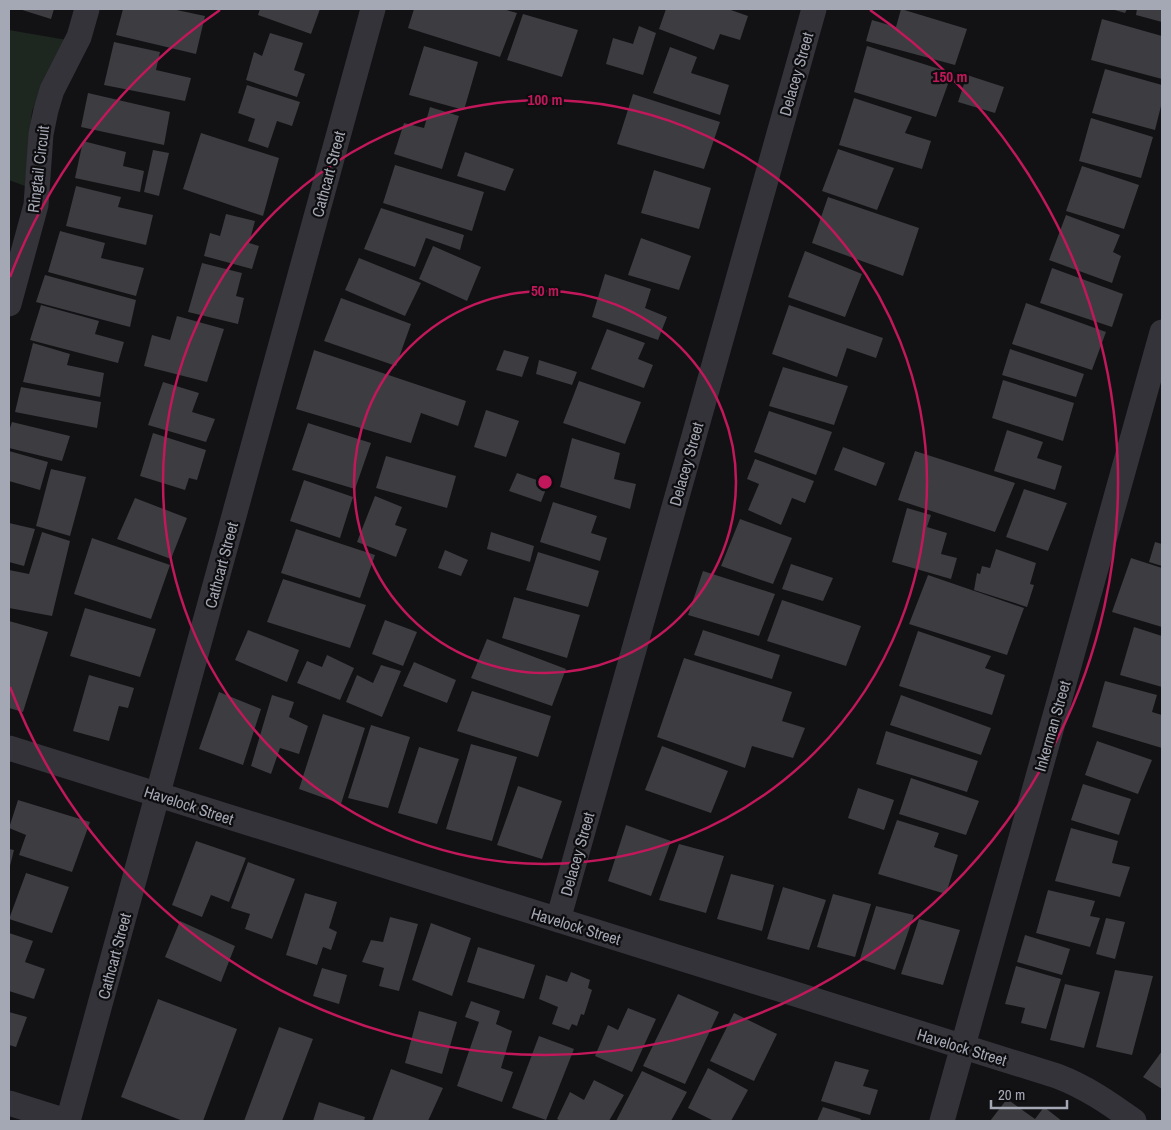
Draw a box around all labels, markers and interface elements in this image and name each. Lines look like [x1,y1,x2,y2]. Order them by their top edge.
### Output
street label: Delacey Street [774,29,819,118]
text: 150 m [933,66,967,87]
text: 100 m [528,89,562,110]
street label: Ringtail Circuit [22,124,54,214]
street label: Cathcart Street [306,128,350,219]
text: 50 m [531,280,559,301]
street label: Delacey Street [664,419,709,508]
centre of rings [536,473,554,491]
street label: Cathcart Street [199,519,243,610]
street label: Inkerman Street [1029,678,1076,774]
street label: Havelock Street [142,780,237,830]
street label: Delacey Street [555,809,600,898]
street label: Havelock Street [529,902,624,950]
street label: Cathcart Street [92,910,136,1001]
street label: Havelock Street [915,1023,1010,1071]
scale bar [991,1078,1067,1110]
text: 20 m [998,1084,1025,1105]

